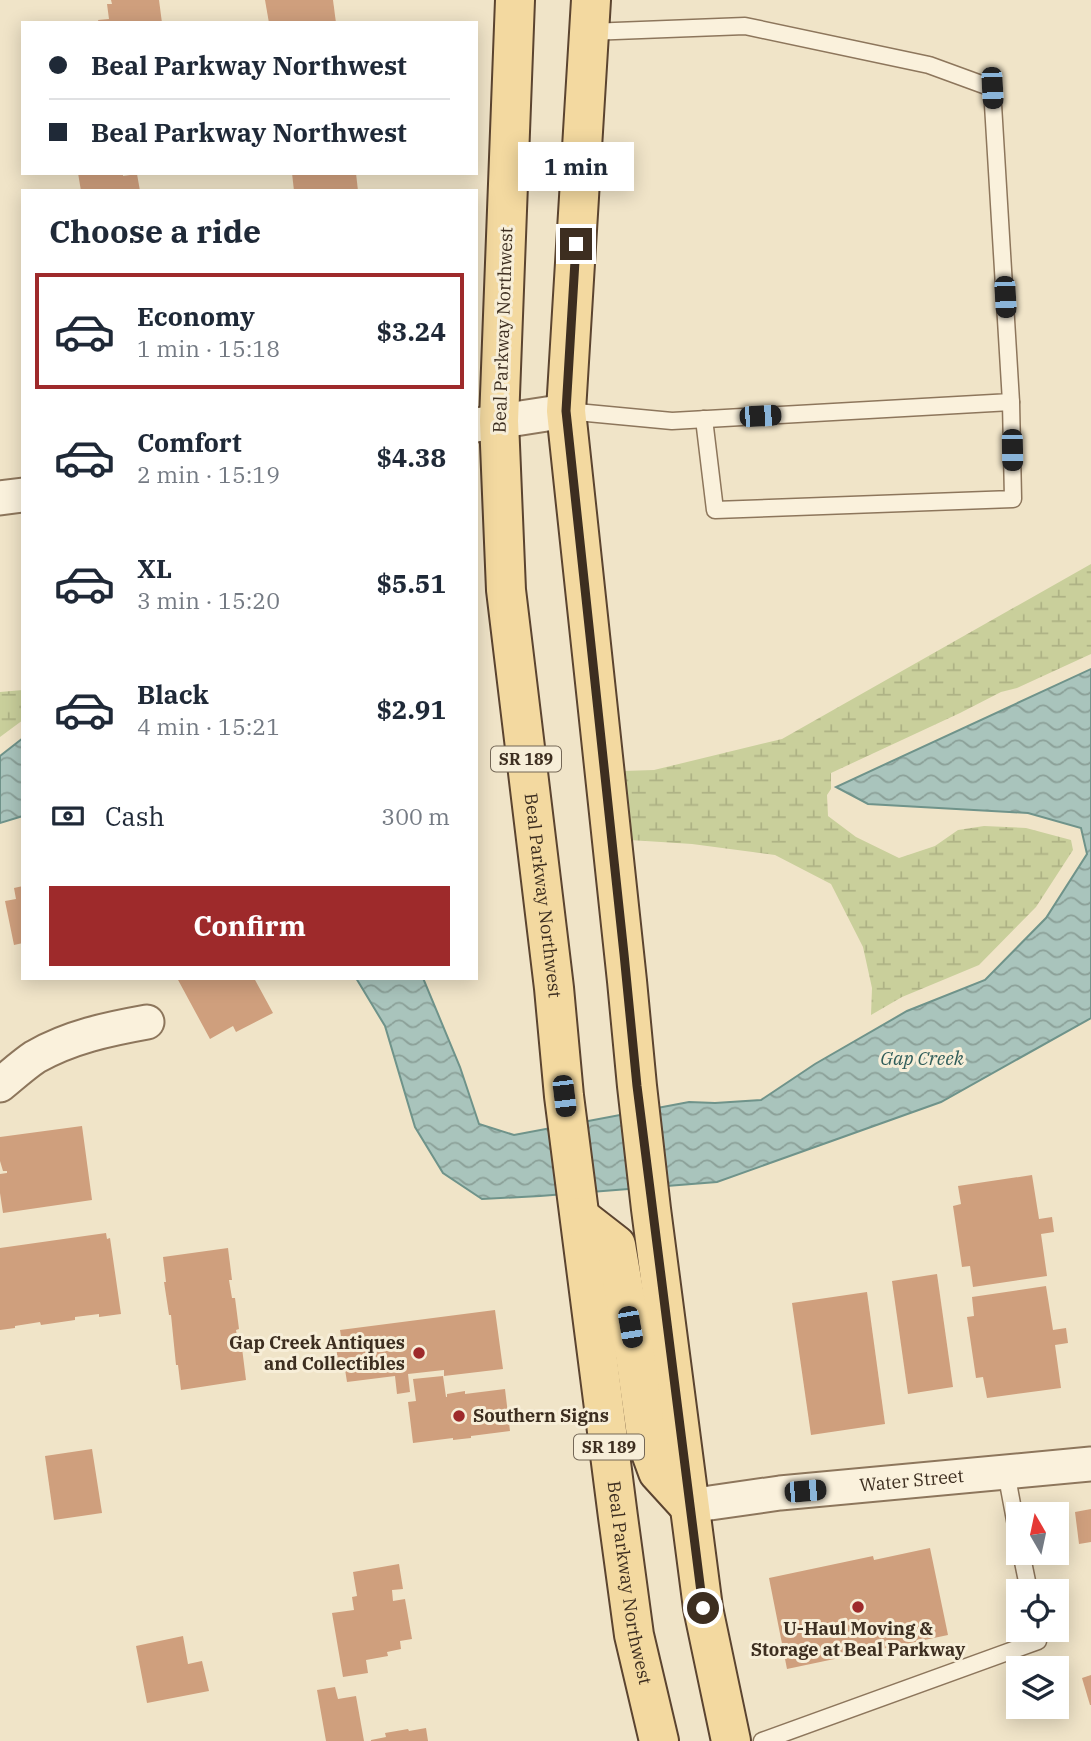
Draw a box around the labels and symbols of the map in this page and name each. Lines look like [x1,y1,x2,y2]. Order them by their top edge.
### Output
car [981,66,1004,110]
callout: 1 min [518,142,634,191]
street label: Beal Parkway Northwest [487,227,518,433]
route end [560,228,592,260]
car [994,275,1017,319]
car [739,404,782,428]
car [1002,429,1023,471]
road number: SR 189 [491,746,561,772]
street label: Beal Parkway Northwest [520,792,567,999]
water label: Gap Creek [880,1046,965,1070]
car [552,1074,577,1118]
car [617,1304,644,1350]
place label: Gap Creek Antiques and Collectibles [229,1331,405,1375]
marker: Gap Creek Antiques and Collectibles [411,1345,427,1361]
place label: Southern Signs [473,1404,609,1427]
marker: Southern Signs [451,1408,467,1424]
road number: SR 189 [574,1434,644,1460]
street label: Water Street [858,1464,965,1497]
street label: Beal Parkway Northwest [602,1479,657,1687]
car [784,1479,827,1503]
north arrow [1006,1502,1069,1564]
route start [687,1592,719,1624]
marker: U-Haul Moving & Storage at Beal Parkway [850,1599,866,1615]
place label: U-Haul Moving & Storage at Beal Parkway [751,1617,966,1661]

